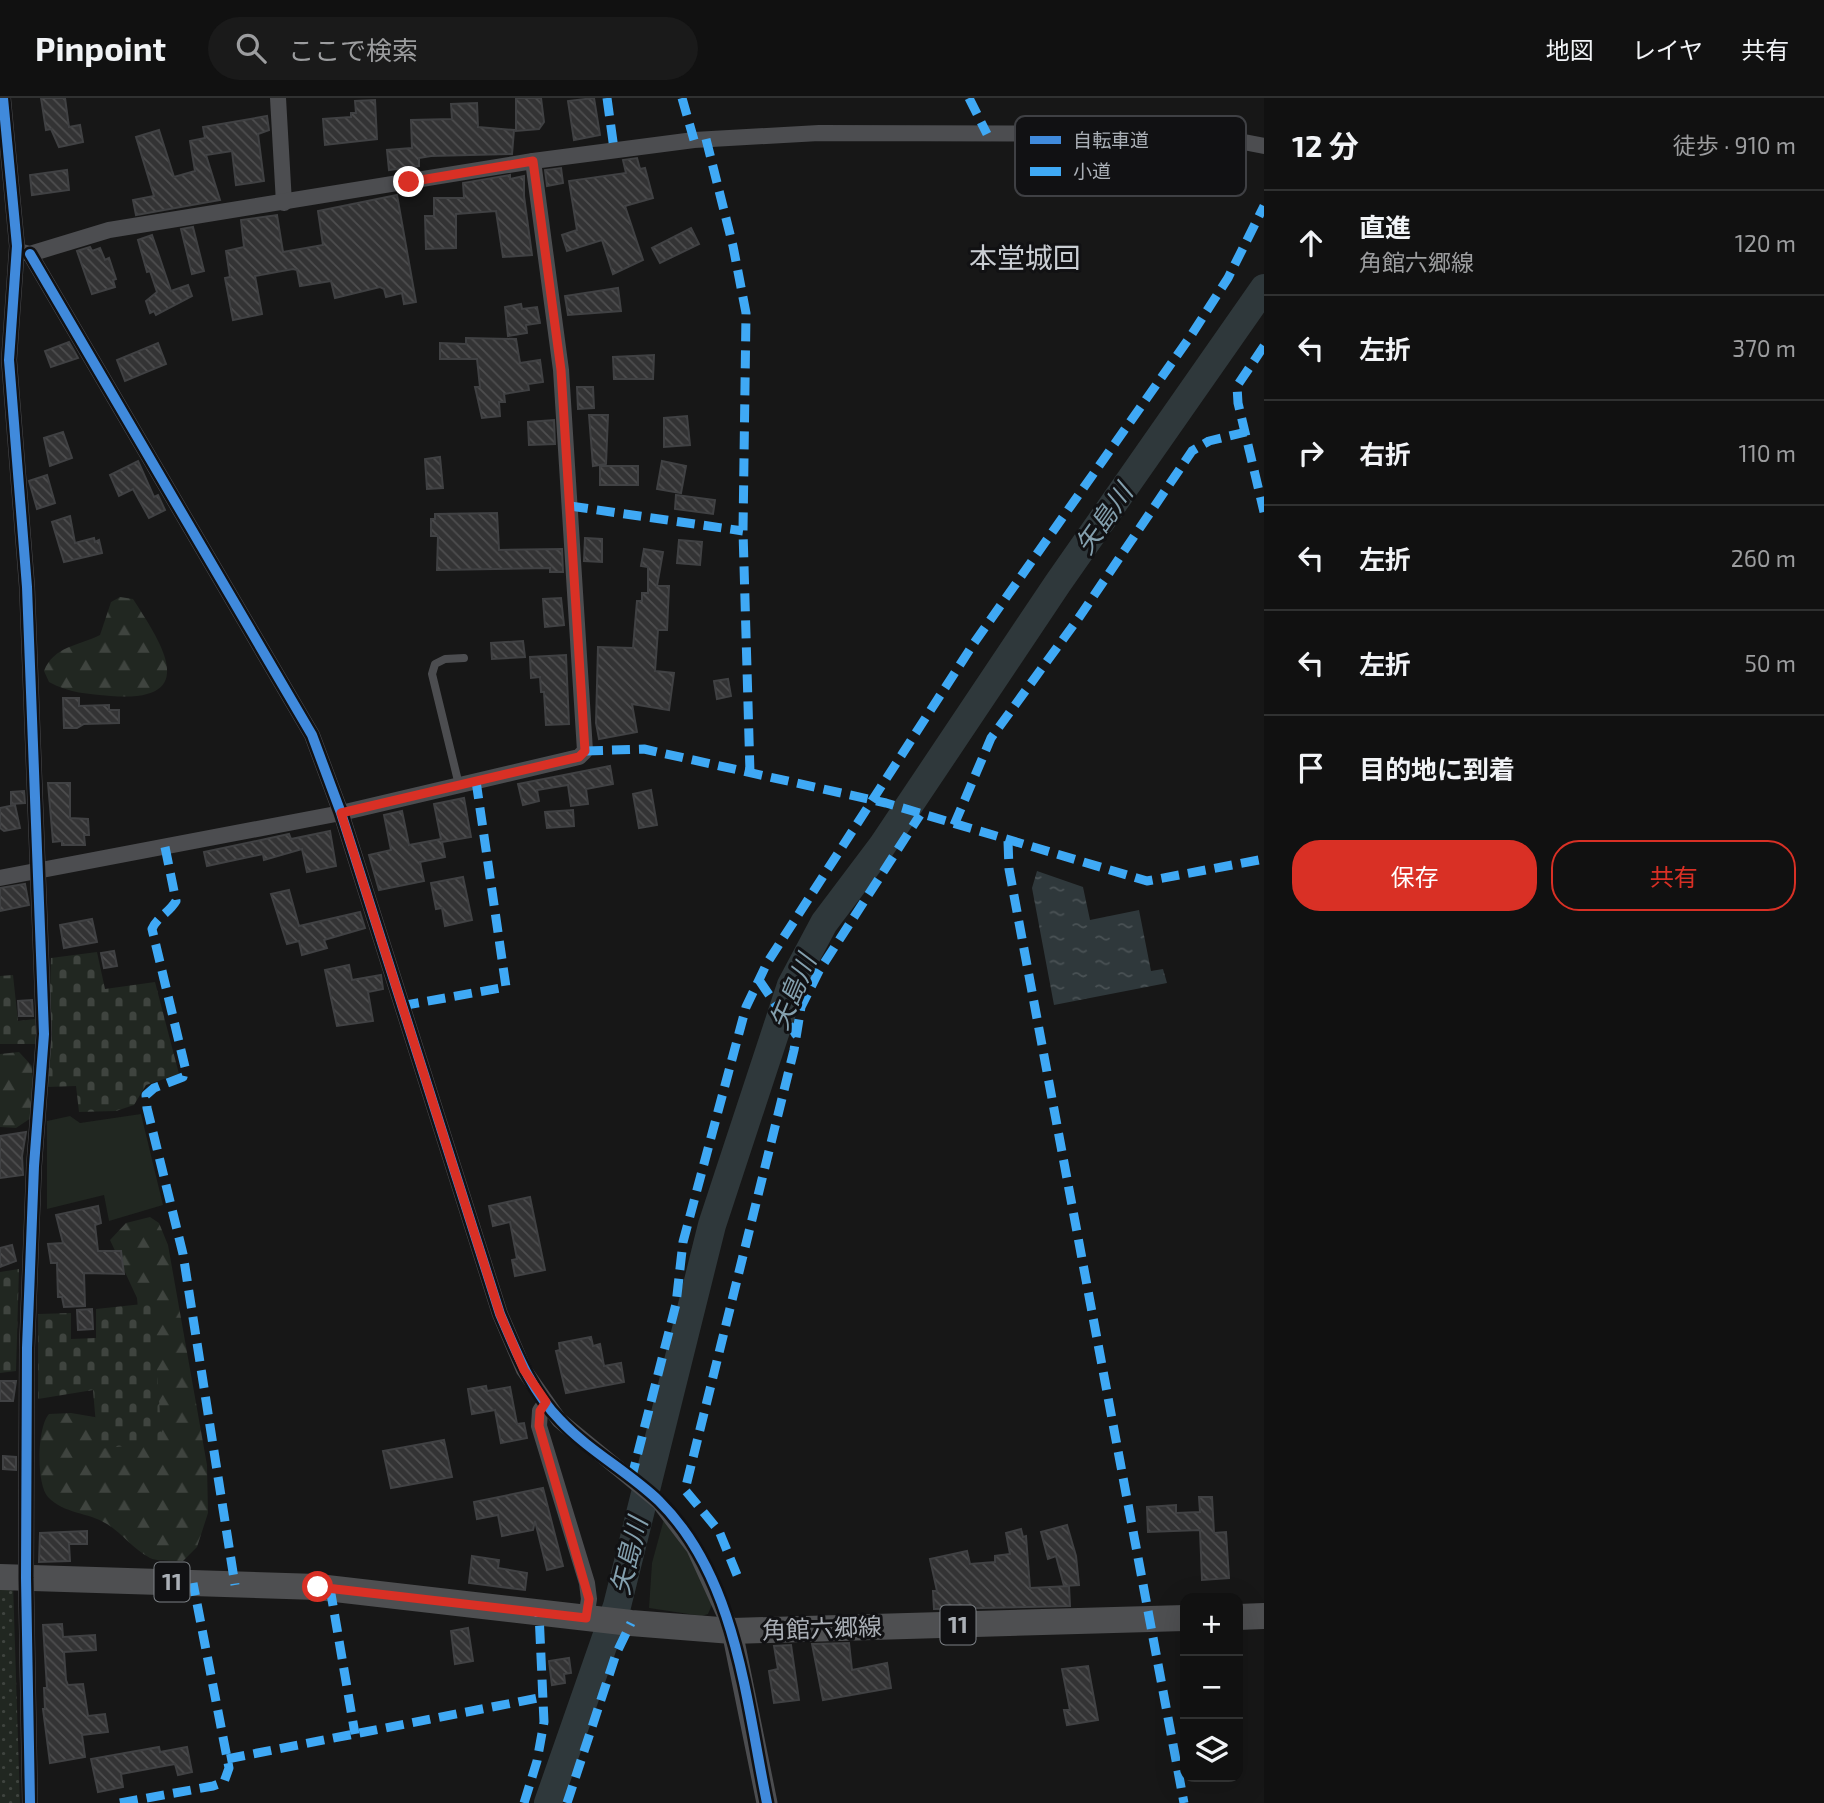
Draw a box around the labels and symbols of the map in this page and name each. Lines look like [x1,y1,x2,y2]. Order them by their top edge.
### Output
legend [1015,116,1246,196]
text: 自転車道 [1073,128,1149,151]
text: 小道 [1073,159,1111,182]
route end [393,166,424,197]
district label: 本堂城回 [969,240,1081,274]
water label: 矢島川 [1068,475,1140,559]
water label: 矢島川 [762,947,822,1033]
water label: 矢島川 [603,1511,653,1597]
road number: 11 [154,1562,190,1602]
route start [302,1571,333,1602]
road number: 11 [940,1606,976,1644]
street label: 角館六郷線 [761,1611,882,1644]

